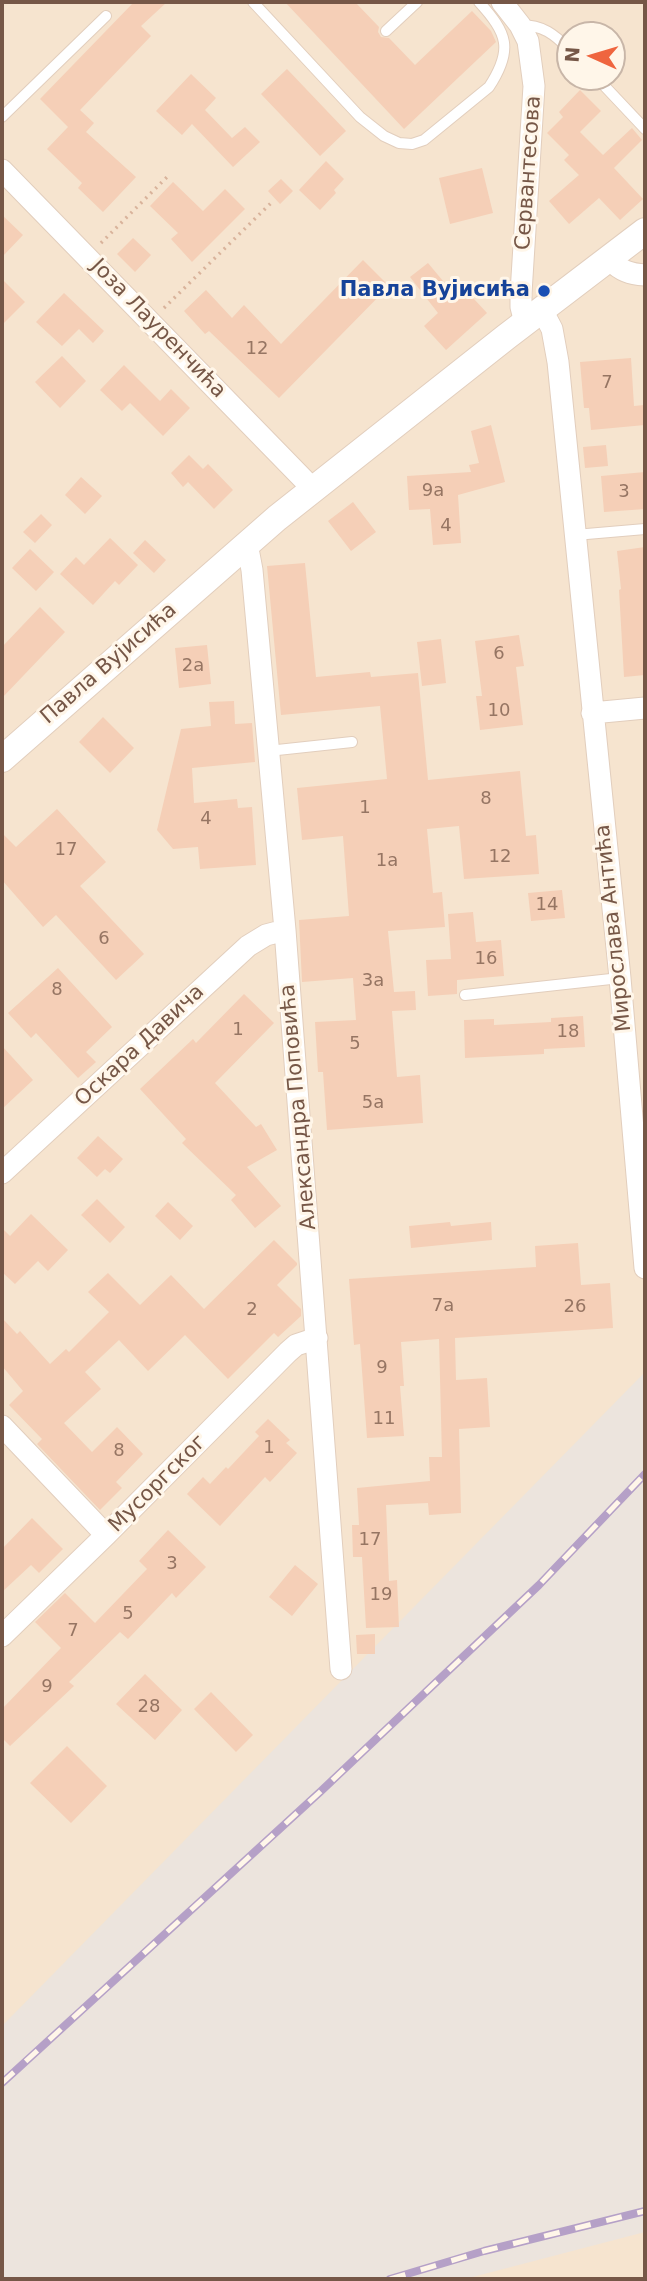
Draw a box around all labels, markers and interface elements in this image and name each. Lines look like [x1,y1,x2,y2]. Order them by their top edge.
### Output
north arrow [556,21,626,91]
text: N [561,46,584,63]
street label: Сервантесова [511,95,547,251]
street label: Јоза Лауренчића [85,254,231,404]
place label: Павла Вујисића [340,278,530,304]
marker: Павла Вујисића [536,283,552,299]
house number: 12 [246,338,268,360]
house number: 7 [601,372,613,394]
house number: 9a [422,480,444,502]
house number: 3 [618,481,630,503]
house number: 4 [440,515,452,537]
street label: Павла Вујисића [36,598,182,730]
house number: 6 [493,643,505,665]
house number: 2a [182,655,204,677]
house number: 10 [488,700,510,722]
house number: 8 [480,788,492,810]
house number: 1 [359,797,371,819]
house number: 4 [200,808,212,830]
street label: Мирослава Антића [591,823,637,1033]
house number: 17 [55,839,77,861]
house number: 12 [489,846,511,868]
house number: 1a [376,850,398,872]
house number: 14 [536,894,558,916]
house number: 6 [98,928,110,950]
house number: 16 [475,948,497,970]
house number: 3a [362,970,384,992]
house number: 8 [51,979,63,1001]
street label: Оскара Давича [70,980,210,1112]
street label: Александра Поповића [276,983,322,1231]
house number: 1 [232,1019,244,1041]
house number: 18 [557,1021,579,1043]
house number: 5 [349,1033,361,1055]
house number: 5a [362,1092,384,1114]
house number: 7a [432,1295,454,1317]
house number: 26 [564,1296,586,1318]
house number: 2 [246,1299,258,1321]
house number: 9 [376,1357,388,1379]
house number: 11 [373,1408,395,1430]
street label: Мусоргског [104,1430,212,1538]
house number: 1 [263,1437,275,1459]
house number: 8 [113,1440,125,1462]
house number: 17 [359,1529,381,1551]
house number: 3 [166,1553,178,1575]
house number: 19 [370,1584,392,1606]
house number: 5 [122,1603,134,1625]
house number: 7 [67,1620,79,1642]
house number: 9 [41,1676,53,1698]
house number: 28 [138,1696,160,1718]

